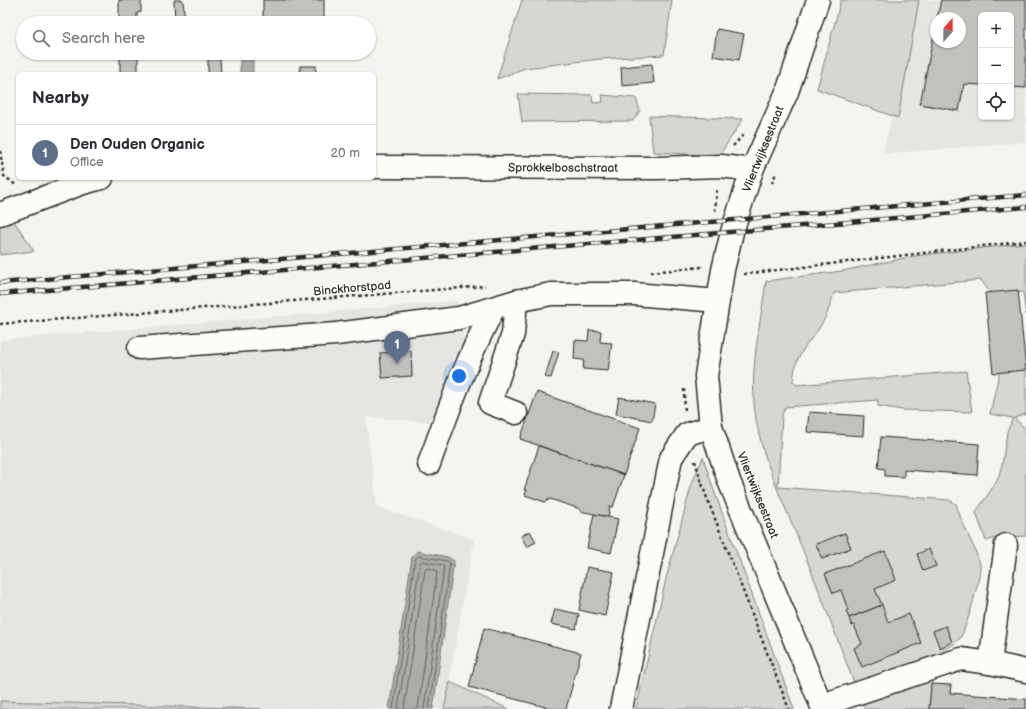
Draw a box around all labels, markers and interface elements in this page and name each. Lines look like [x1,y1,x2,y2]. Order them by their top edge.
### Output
north arrow [930,12,966,48]
map controls [978,12,1014,120]
button: + [978,12,1014,48]
search box [16,16,376,60]
icon: search [30,27,52,49]
text: Search here [62,29,145,48]
button: − [978,48,1014,84]
button: locate [978,84,1014,120]
text: Nearby [32,88,89,108]
street label: Vliertwijksestraat [739,104,788,195]
text: Den Ouden Organic [70,135,205,154]
text: 1 [42,145,48,161]
text: 20 m [330,145,360,161]
text: Office [70,154,104,170]
street label: Sprokkelboschstraat [508,160,618,176]
street label: Binckhorstpad [312,278,392,299]
pin: 1 [384,331,410,364]
your location [449,366,469,386]
street label: Vliertwijksestraat [733,450,782,541]

